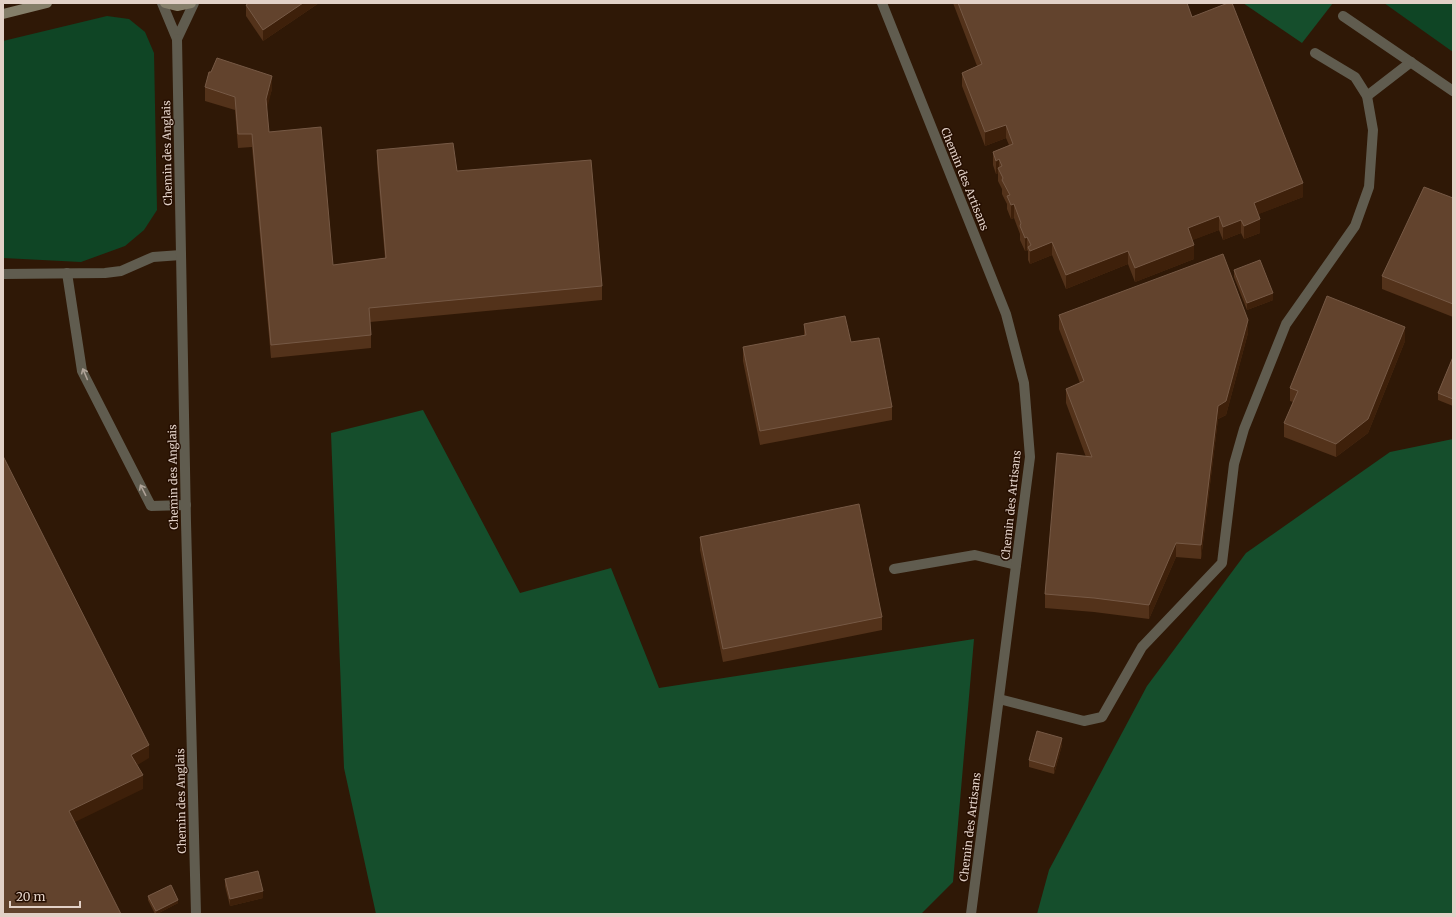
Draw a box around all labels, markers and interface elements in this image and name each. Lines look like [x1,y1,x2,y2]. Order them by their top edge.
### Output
street label: Chemin des Anglais [159,100,175,206]
street label: Chemin des Artisans [938,125,992,233]
one-way arrow [80,369,88,381]
street label: Chemin des Anglais [165,424,181,530]
street label: Chemin des Artisans [998,450,1024,560]
one-way arrow [139,485,146,497]
street label: Chemin des Anglais [173,748,189,854]
street label: Chemin des Artisans [956,772,984,882]
scale bar [10,883,80,909]
text: 20 m [16,889,45,904]

